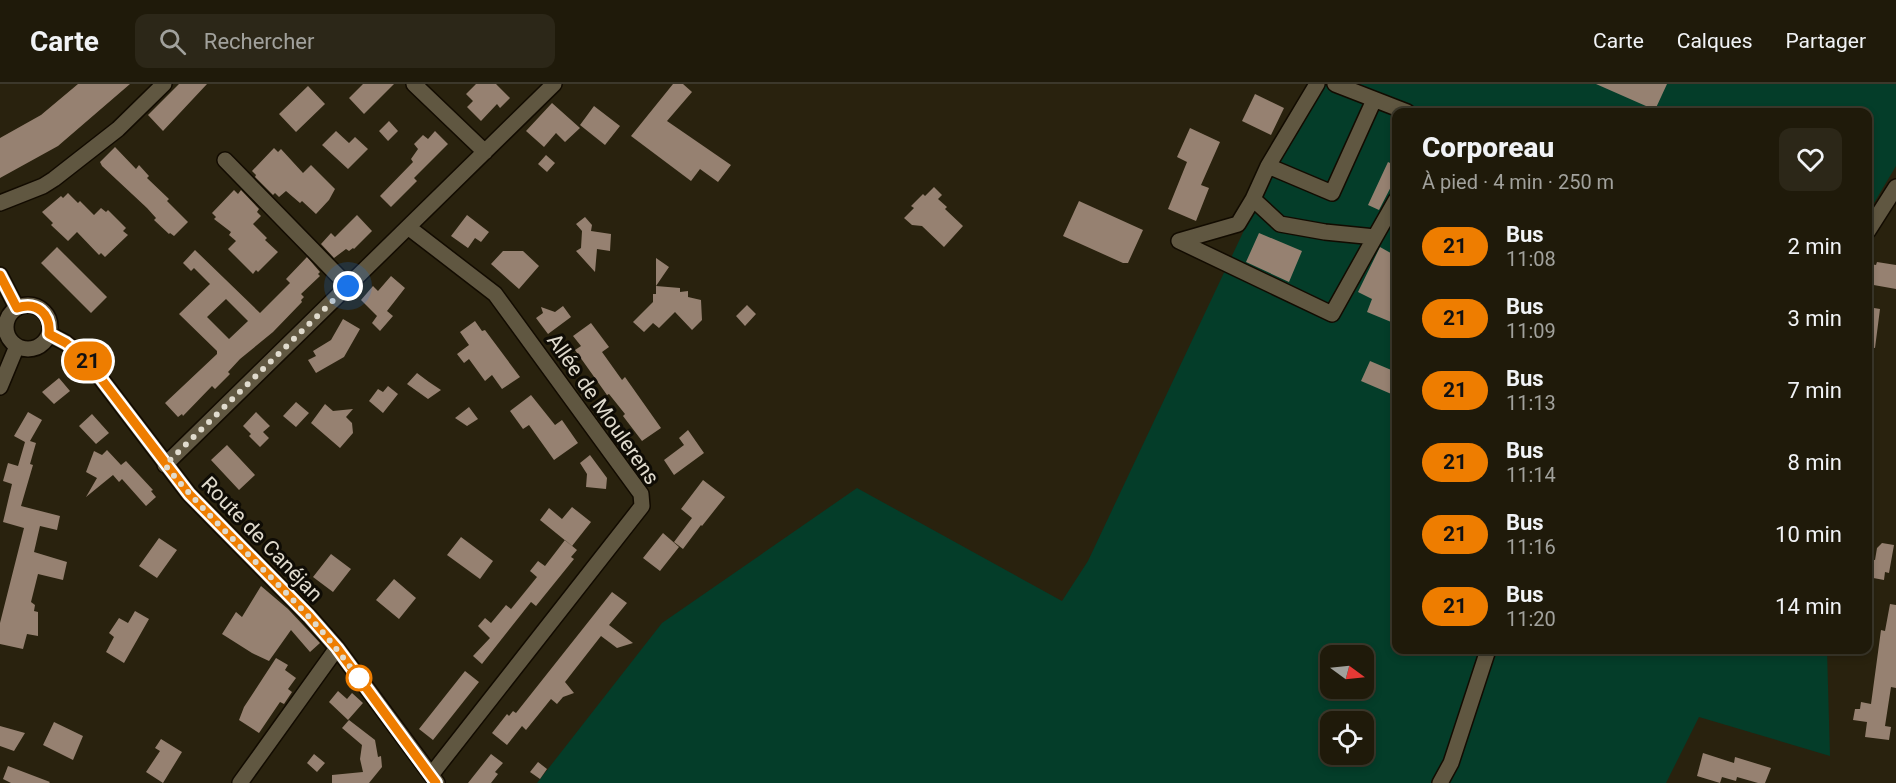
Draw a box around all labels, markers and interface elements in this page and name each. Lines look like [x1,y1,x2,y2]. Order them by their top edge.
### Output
search box [135,14,555,68]
text: Carte [30,25,99,58]
icon: search [156,25,189,58]
text: Rechercher [204,29,314,54]
text: Carte [1593,29,1644,53]
text: Calques [1677,29,1752,53]
text: Partager [1785,29,1866,53]
button: heart [1779,128,1842,191]
text: Corporeau [1422,131,1554,164]
text: À pied · 4 min · 250 m [1422,170,1614,194]
text: Bus [1506,222,1544,247]
text: 21 [1443,234,1467,258]
text: 2 min [1787,234,1842,259]
text: 11:08 [1506,247,1556,271]
your location [333,271,363,301]
text: Bus [1506,294,1544,319]
text: 21 [1443,306,1467,330]
text: 3 min [1787,306,1842,331]
text: 11:09 [1506,319,1556,343]
street label: Allée de Moulerens [542,329,664,489]
line badge: 21 [61,342,115,380]
text: 21 [76,349,100,373]
text: Bus [1506,366,1544,391]
text: 21 [1443,378,1467,402]
text: 7 min [1787,378,1842,403]
text: 11:13 [1506,391,1556,415]
text: Bus [1506,438,1544,463]
text: 21 [1443,450,1467,474]
text: 8 min [1787,450,1842,475]
text: 11:14 [1506,463,1556,487]
street label: Route de Canéjan [196,472,328,606]
text: Bus [1506,510,1544,535]
text: 21 [1443,522,1467,546]
text: 10 min [1775,522,1842,547]
text: 11:16 [1506,535,1556,559]
text: Bus [1506,582,1544,607]
text: 21 [1443,594,1467,618]
text: 14 min [1775,594,1842,619]
text: 11:20 [1506,607,1556,631]
north arrow [1320,645,1374,699]
map controls [1320,645,1374,765]
unlabelled marker [346,665,372,691]
button: locate [1320,711,1374,765]

